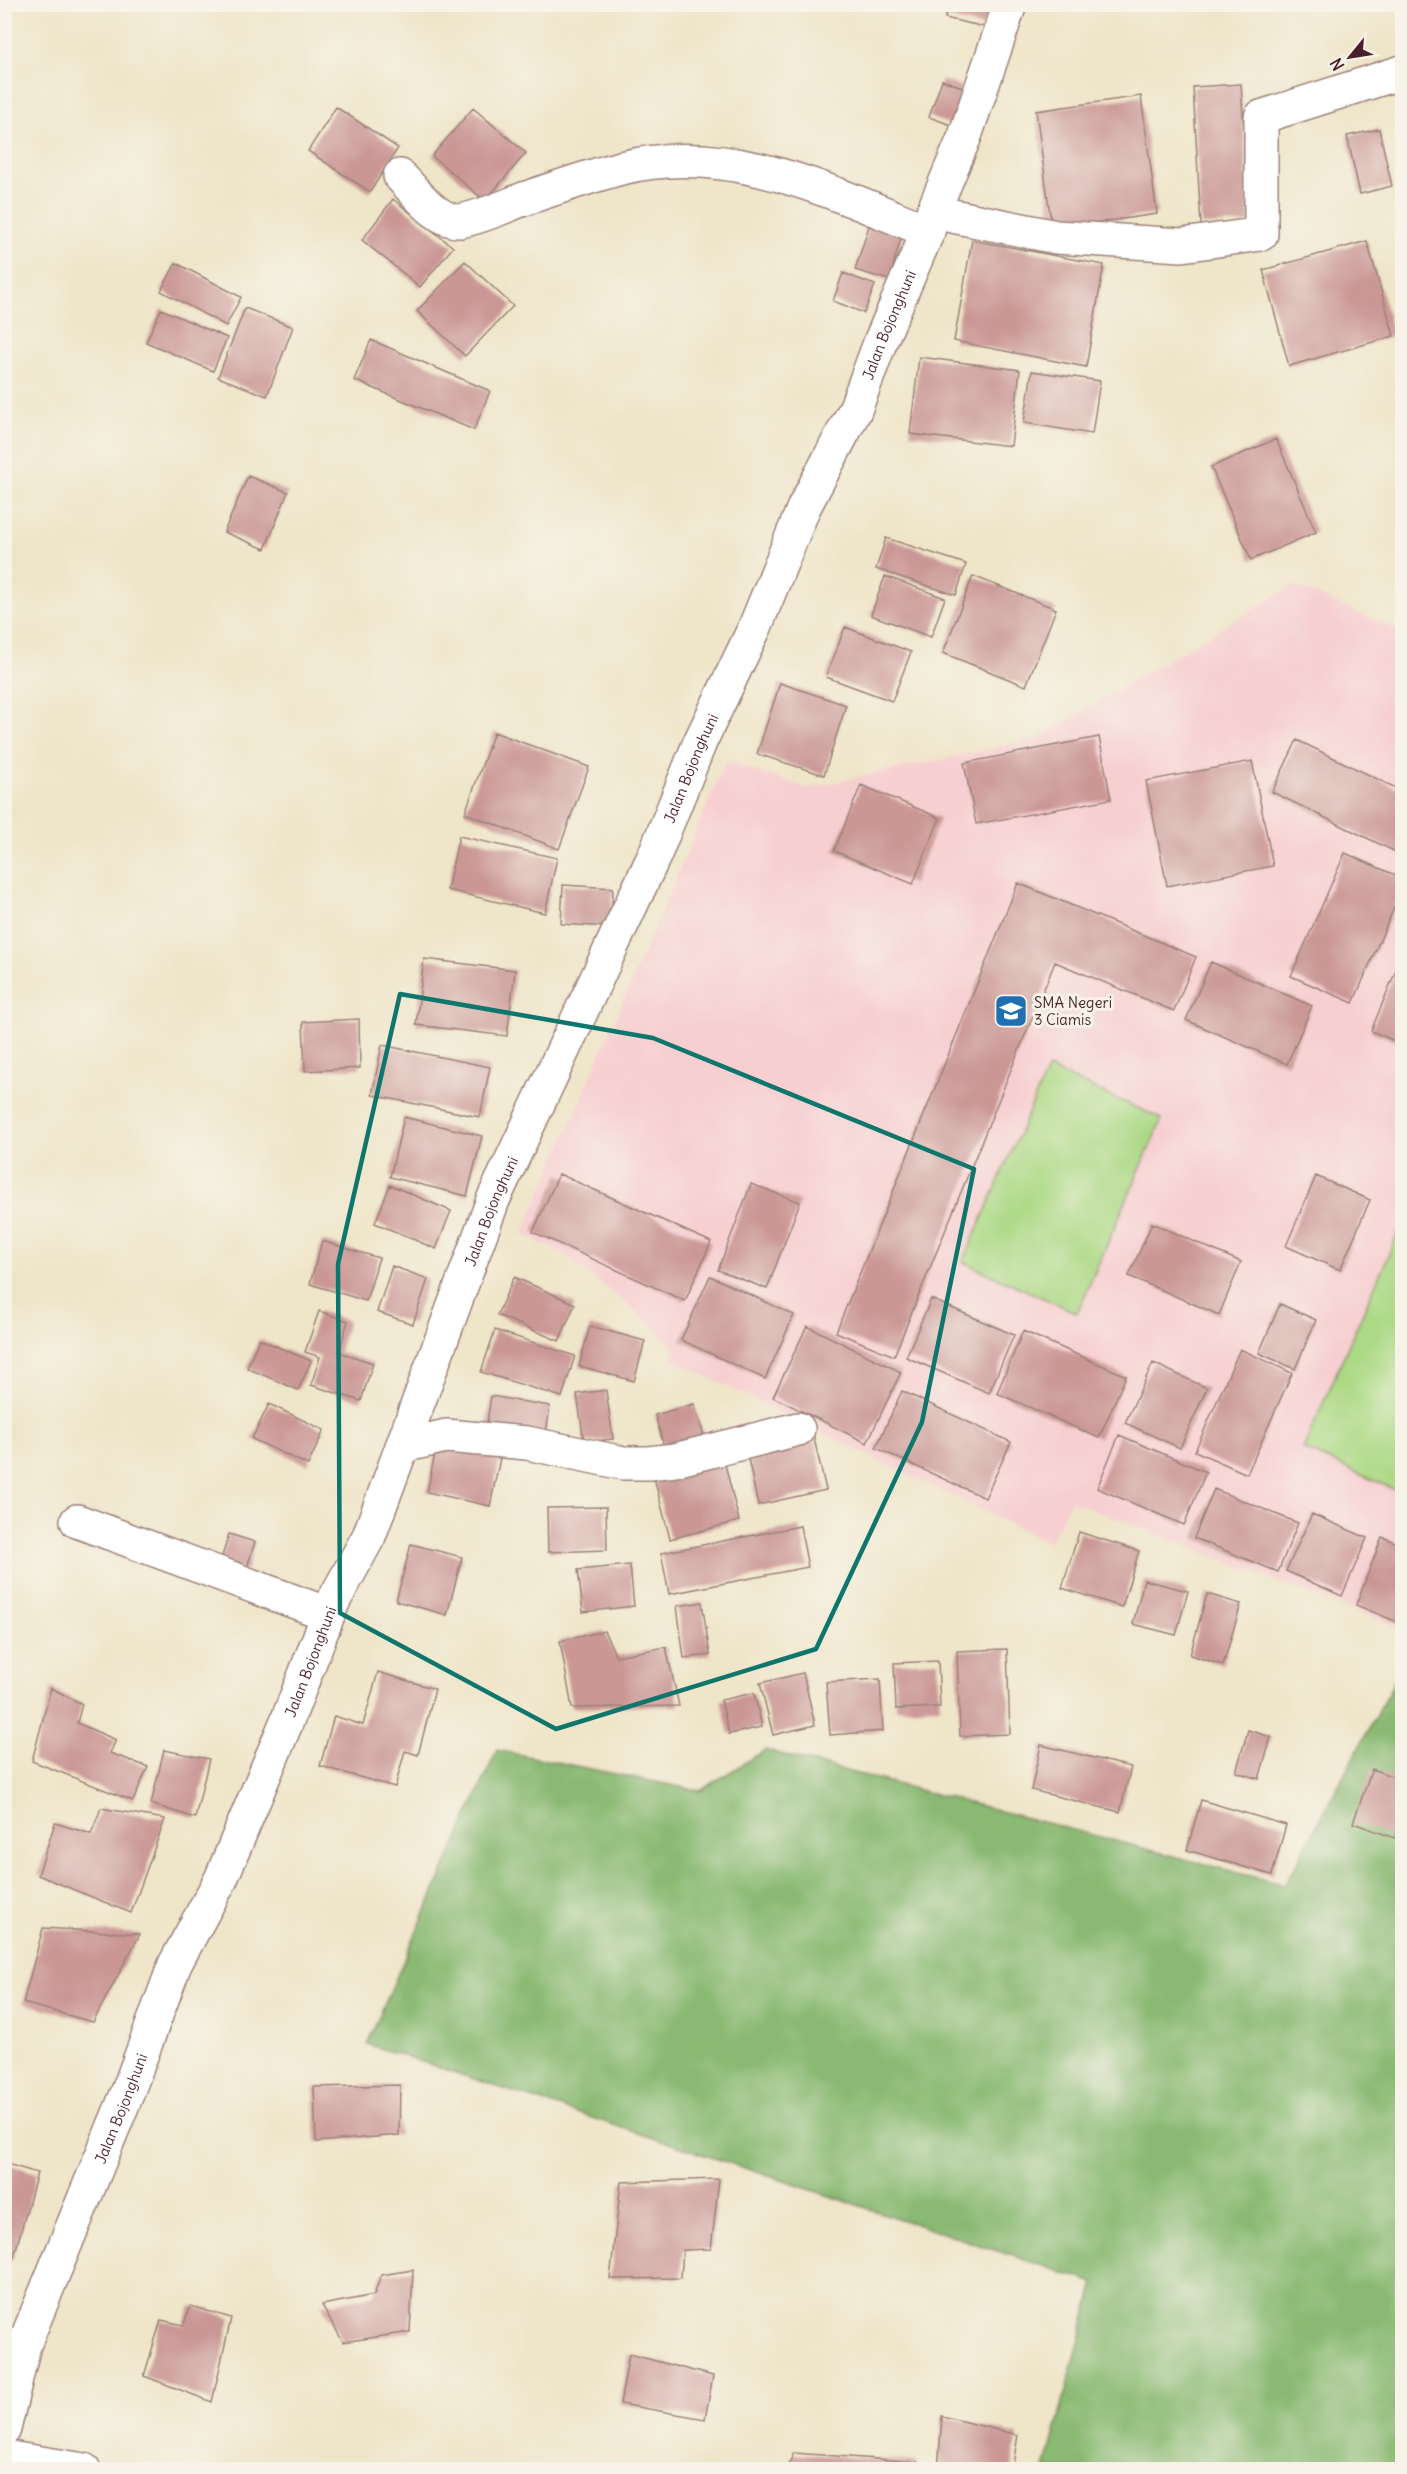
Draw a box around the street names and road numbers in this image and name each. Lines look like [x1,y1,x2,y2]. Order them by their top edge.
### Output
street label: Jalan Bojonghuni [858,267,920,382]
street label: Jalan Bojonghuni [659,710,722,826]
street label: Jalan Bojonghuni [460,1153,522,1268]
street label: Jalan Bojonghuni [280,1603,340,1719]
street label: Jalan Bojonghuni [90,2051,151,2166]

